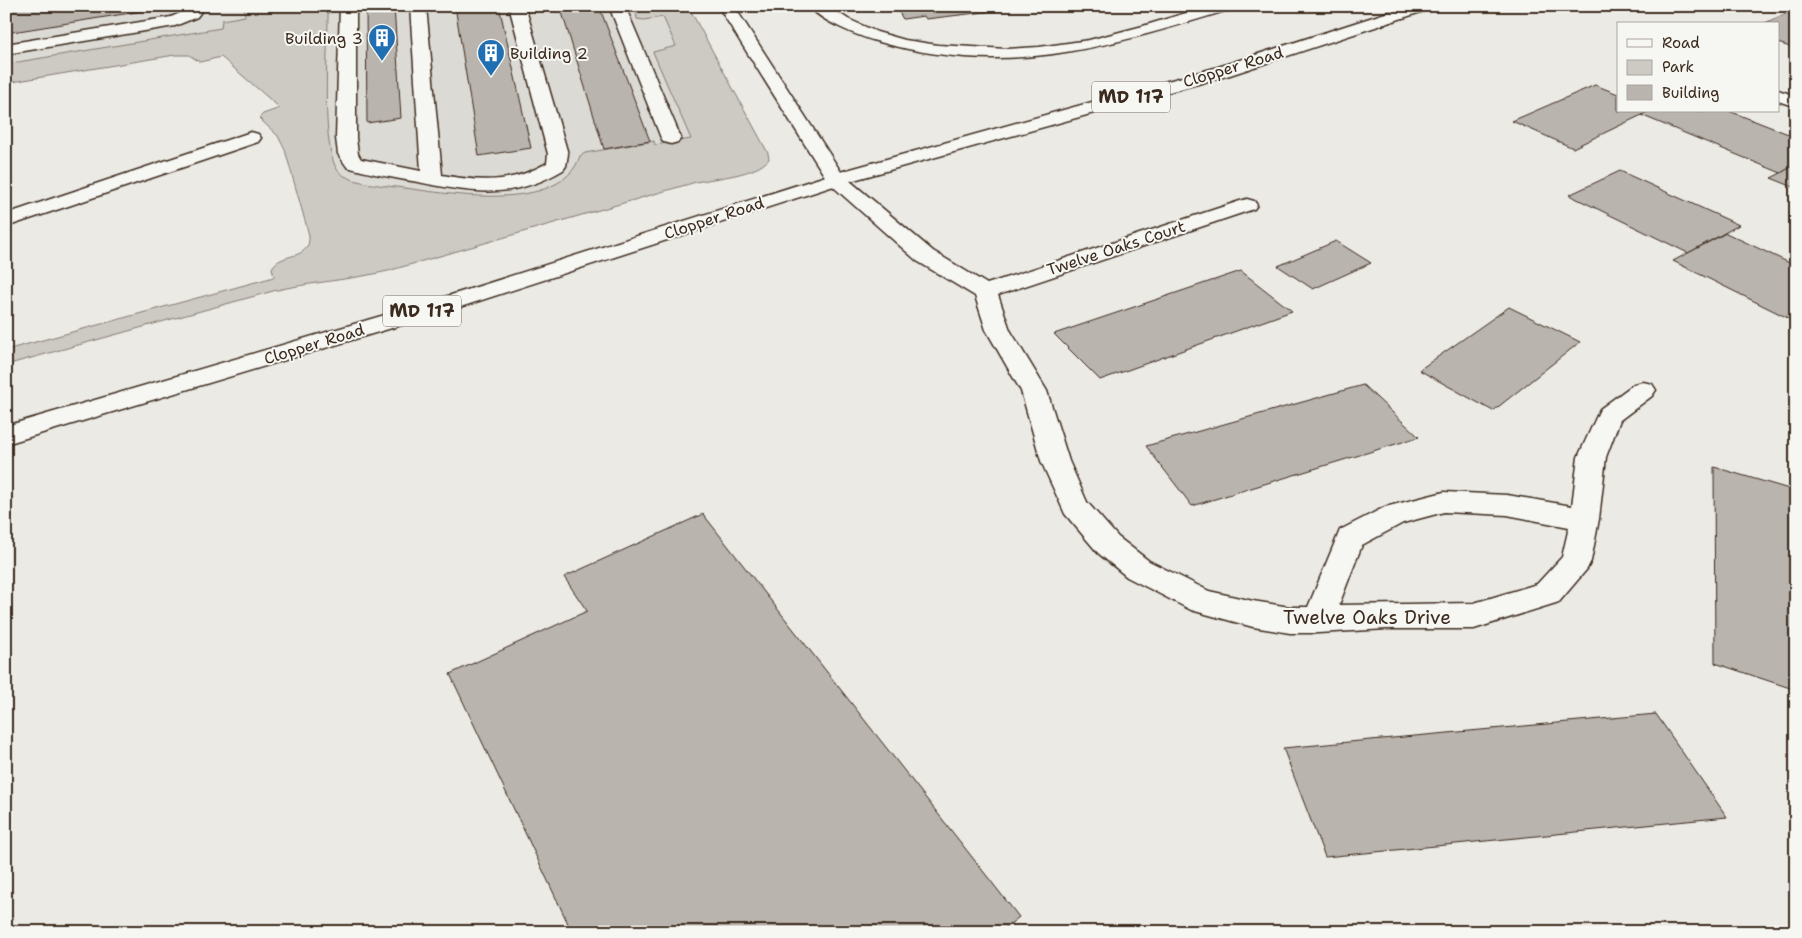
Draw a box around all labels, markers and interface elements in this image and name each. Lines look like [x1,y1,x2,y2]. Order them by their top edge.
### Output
legend [1617,22,1780,112]
building icon: Building 3 [367,23,397,62]
place label: Building 3 [285,28,363,49]
text: Road [1662,33,1700,53]
building icon: Building 2 [476,38,506,77]
street label: Clopper Road [1180,42,1286,92]
place label: Building 2 [510,43,588,64]
text: Park [1662,57,1694,77]
road number: MD 117 [1092,81,1170,112]
text: Building [1662,83,1719,103]
street label: Clopper Road [661,192,767,244]
street label: Twelve Oaks Court [1044,216,1188,280]
road number: MD 117 [383,296,461,326]
street label: Clopper Road [261,319,367,369]
street label: Twelve Oaks Drive [1283,605,1451,630]

